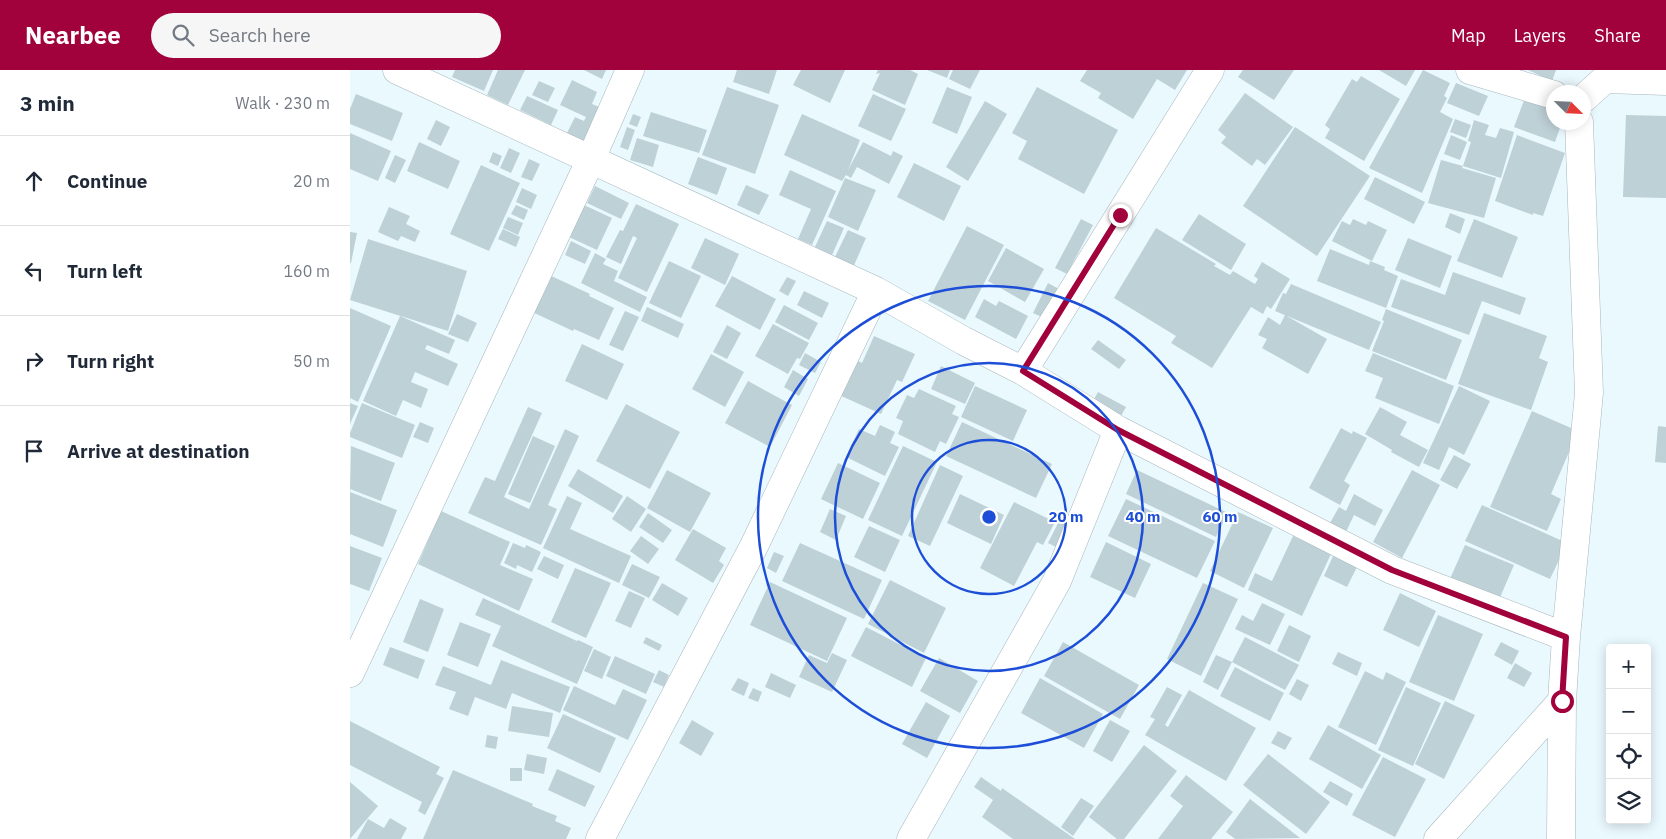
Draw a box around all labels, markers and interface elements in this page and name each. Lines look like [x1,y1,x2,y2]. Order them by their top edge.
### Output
search box [151,13,501,58]
text: Nearbee [25,19,121,51]
icon: search [169,21,197,49]
text: Search here [209,23,311,47]
text: Map [1451,24,1486,47]
text: Layers [1514,24,1566,47]
text: Share [1594,24,1641,47]
north arrow [1546,85,1591,130]
text: 3 min [20,89,75,117]
text: Walk · 230 m [235,93,330,113]
icon: ahead [20,167,48,195]
text: Continue [67,169,147,193]
text: 20 m [293,171,330,191]
route end [1109,204,1132,227]
icon: left [20,257,48,285]
text: Turn left [67,259,143,283]
text: 160 m [283,261,330,281]
icon: right [20,347,48,375]
text: Turn right [67,349,154,373]
text: 50 m [293,351,330,371]
icon: arrive [20,437,48,465]
text: Arrive at destination [67,439,250,463]
text: 20 m [1049,507,1083,526]
text: 40 m [1126,507,1160,526]
text: 60 m [1203,507,1237,526]
centre of rings [980,508,998,526]
map controls [1606,644,1651,824]
button: + [1606,644,1651,689]
button: − [1606,689,1651,734]
route start [1551,690,1574,713]
button: locate [1606,734,1651,779]
button: layers [1606,779,1651,824]

